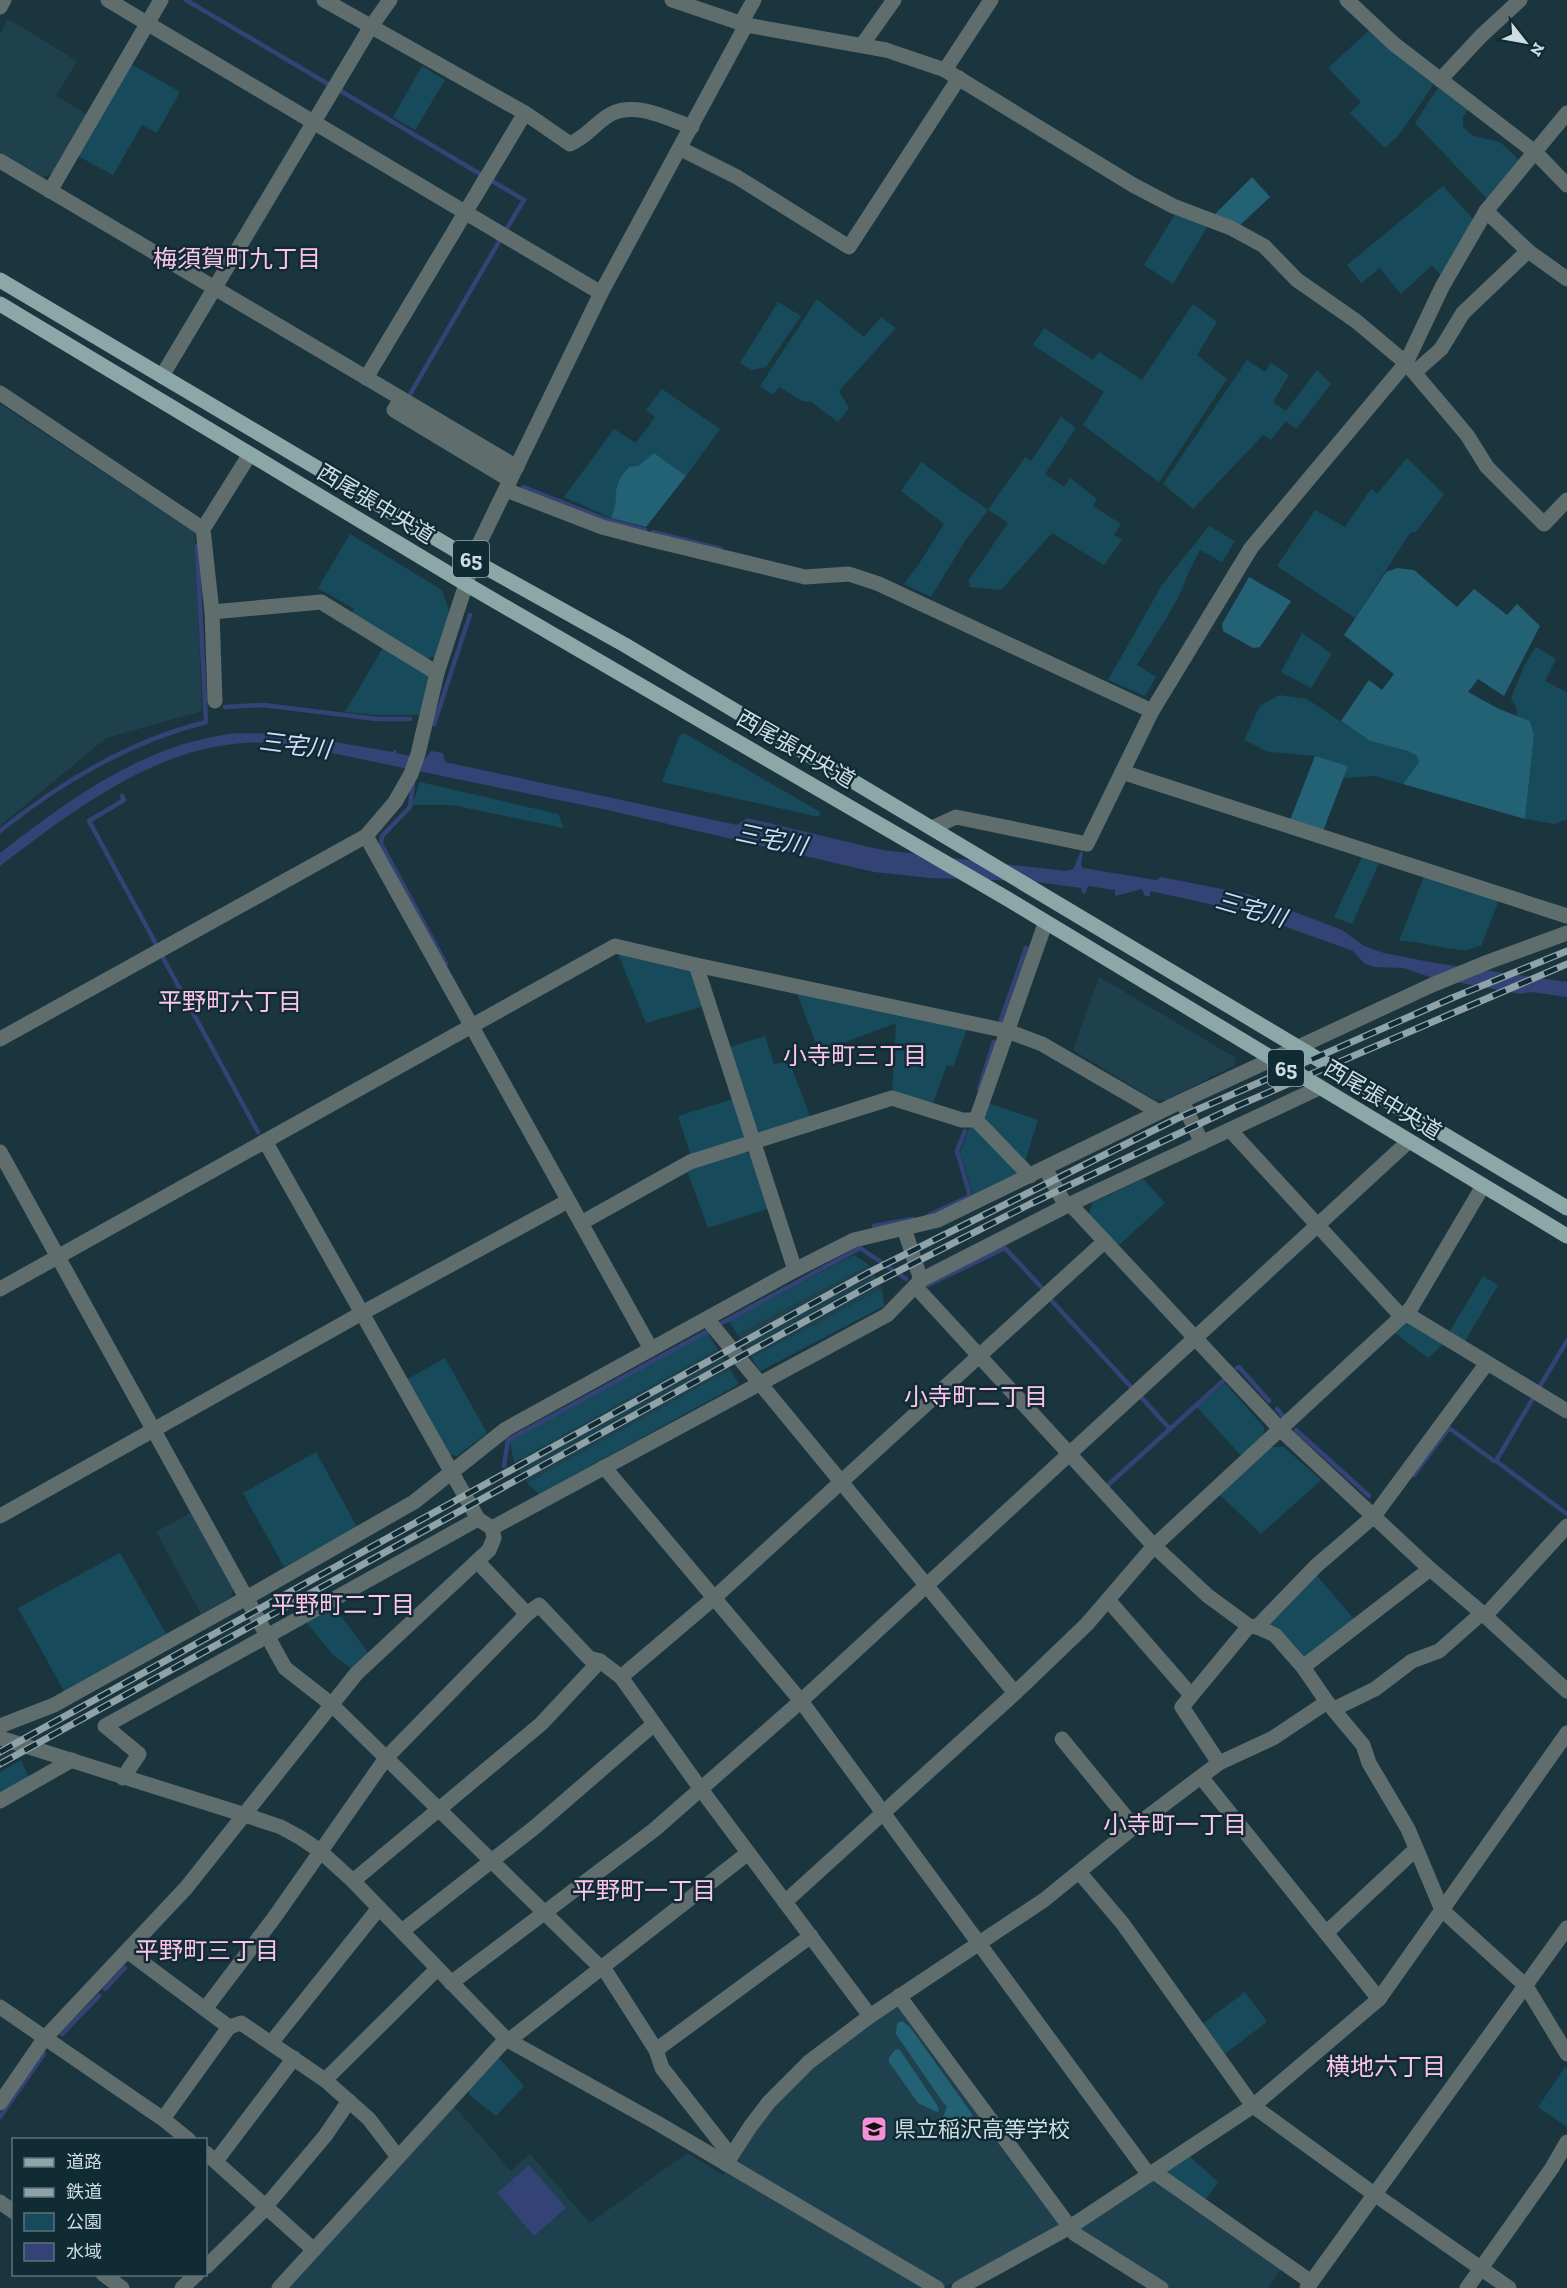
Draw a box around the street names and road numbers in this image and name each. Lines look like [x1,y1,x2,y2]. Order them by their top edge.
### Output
street label: 西尾張中央道 [312,458,440,550]
road number: 65 [453,541,489,577]
street label: 西尾張中央道 [732,704,860,794]
road number: 65 [1268,1050,1304,1086]
street label: 西尾張中央道 [1319,1054,1447,1146]

